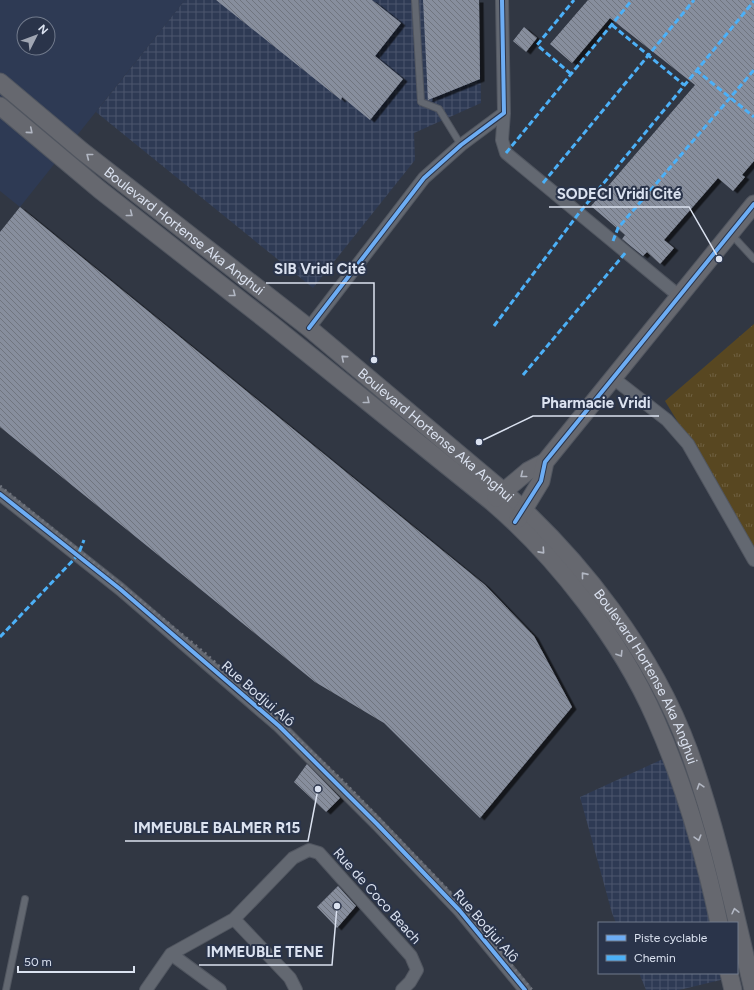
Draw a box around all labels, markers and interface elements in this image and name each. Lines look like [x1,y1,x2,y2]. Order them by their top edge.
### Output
north arrow [16,16,56,56]
text: N [35,22,51,37]
one-way arrow [25,126,33,133]
one-way arrow [86,153,93,160]
street label: Boulevard Hortense Aka Anghui [101,163,268,299]
callout: SODECI Vridi Cité [549,180,689,207]
text: SODECI Vridi Cité [557,185,682,203]
one-way arrow [126,209,133,216]
callout: SIB Vridi Cité [266,256,374,283]
text: SIB Vridi Cité [274,260,367,278]
one-way arrow [228,289,235,296]
one-way arrow [342,355,349,362]
street label: Boulevard Hortense Aka Anghui [355,364,518,505]
callout: Pharmacie Vridi [533,389,659,416]
text: Pharmacie Vridi [541,394,651,412]
one-way arrow [363,397,370,404]
one-way arrow [521,470,528,477]
one-way arrow [537,546,544,554]
one-way arrow [582,572,589,579]
street label: Boulevard Hortense Aka Anghui [591,585,701,766]
one-way arrow [615,650,623,657]
street label: Rue Bodjui Alô [218,658,298,730]
one-way arrow [696,782,705,789]
callout: IMMEUBLE BALMER R15 [125,814,308,841]
text: IMMEUBLE BALMER R15 [134,819,301,837]
one-way arrow [693,834,702,841]
street label: Rue de Coco Beach [330,845,425,948]
street label: Rue Bodjui Alô [450,886,522,966]
one-way arrow [731,908,739,914]
legend [598,922,738,974]
text: Piste cyclable [634,931,708,945]
callout: IMMEUBLE TENE [199,938,332,965]
text: IMMEUBLE TENE [206,943,324,961]
scale bar [18,948,134,974]
text: Chemin [634,951,676,965]
text: 50 m [24,955,52,969]

